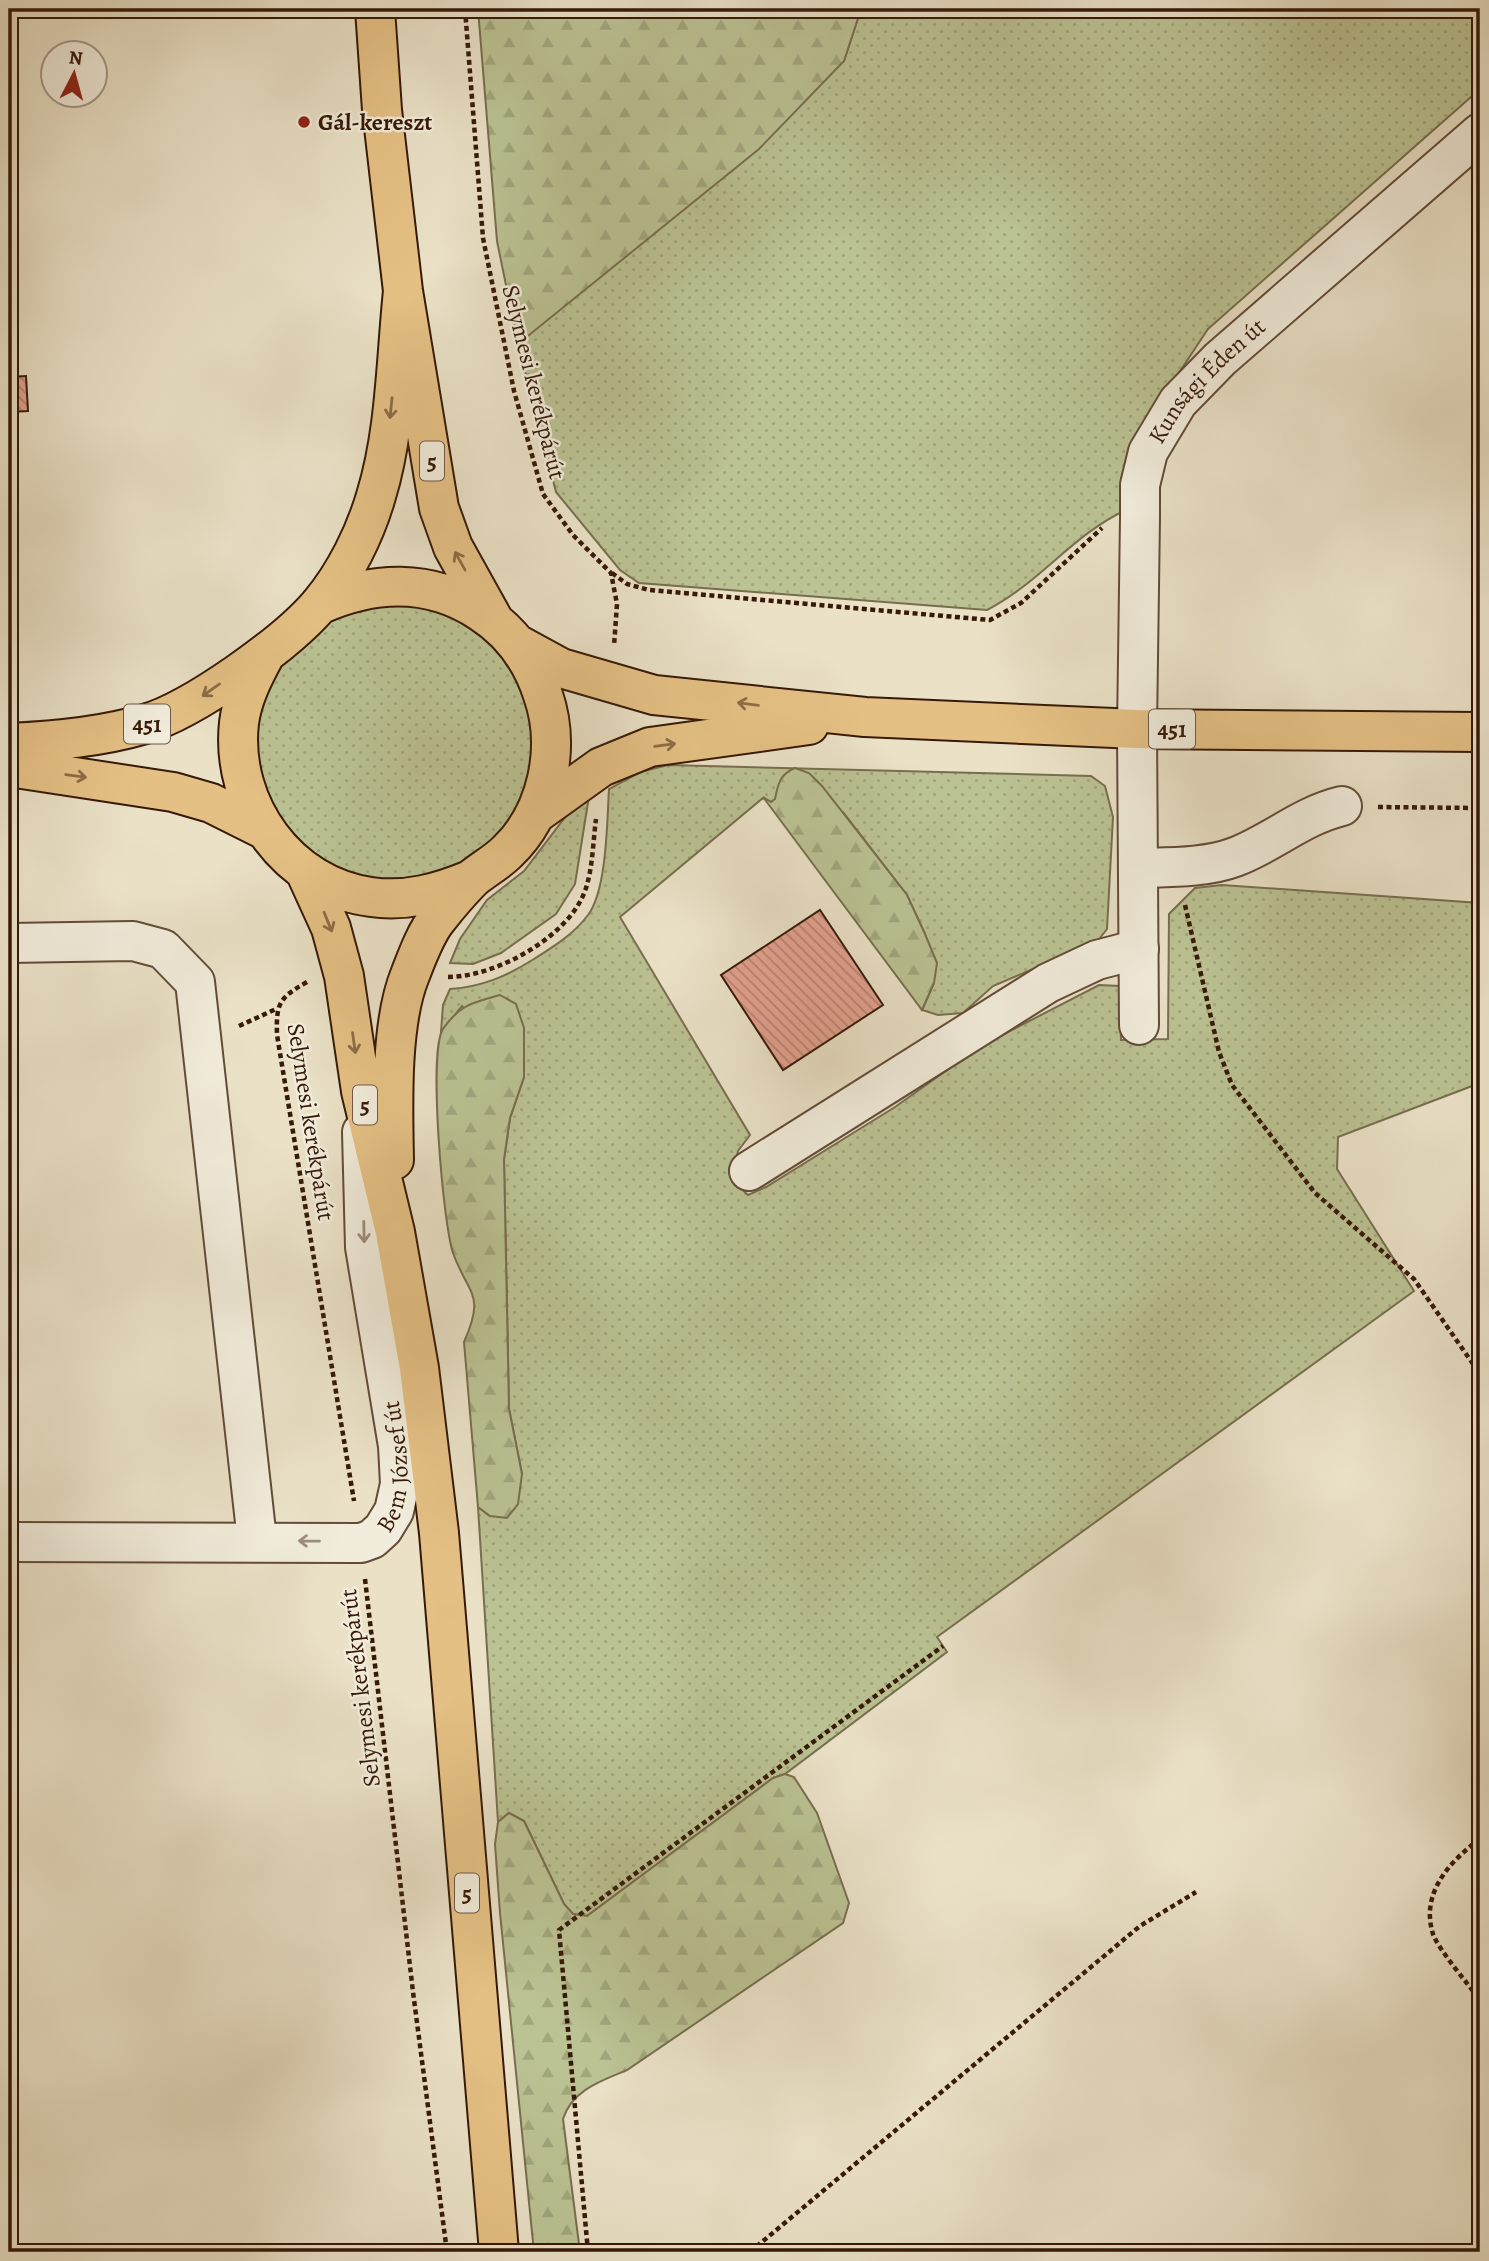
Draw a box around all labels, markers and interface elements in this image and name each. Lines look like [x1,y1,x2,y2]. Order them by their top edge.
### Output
north arrow [38,38,108,108]
text: N [67,44,84,72]
place label: Gál-kereszt [318,106,432,138]
marker: Gál-kereszt [296,114,312,130]
street label: Selymesi kerékpárút [494,281,574,483]
street label: Kunsági Éden út [1141,311,1272,450]
one-way arrow [385,396,398,418]
road number: 5 [420,442,444,481]
one-way arrow [453,551,466,572]
one-way arrow [202,683,221,697]
one-way arrow [738,697,760,710]
road number: 451 [124,704,170,744]
road number: 451 [1149,709,1195,748]
one-way arrow [653,739,676,752]
one-way arrow [64,770,87,783]
one-way arrow [322,911,335,933]
street label: Selymesi kerékpárút [280,1021,342,1223]
one-way arrow [348,1031,361,1054]
road number: 5 [353,1086,377,1124]
one-way arrow [358,1221,371,1244]
street label: Bem József út [369,1399,416,1538]
one-way arrow [298,1535,321,1548]
street label: Selymesi kerékpárút [332,1587,388,1789]
road number: 5 [455,1874,479,1912]

